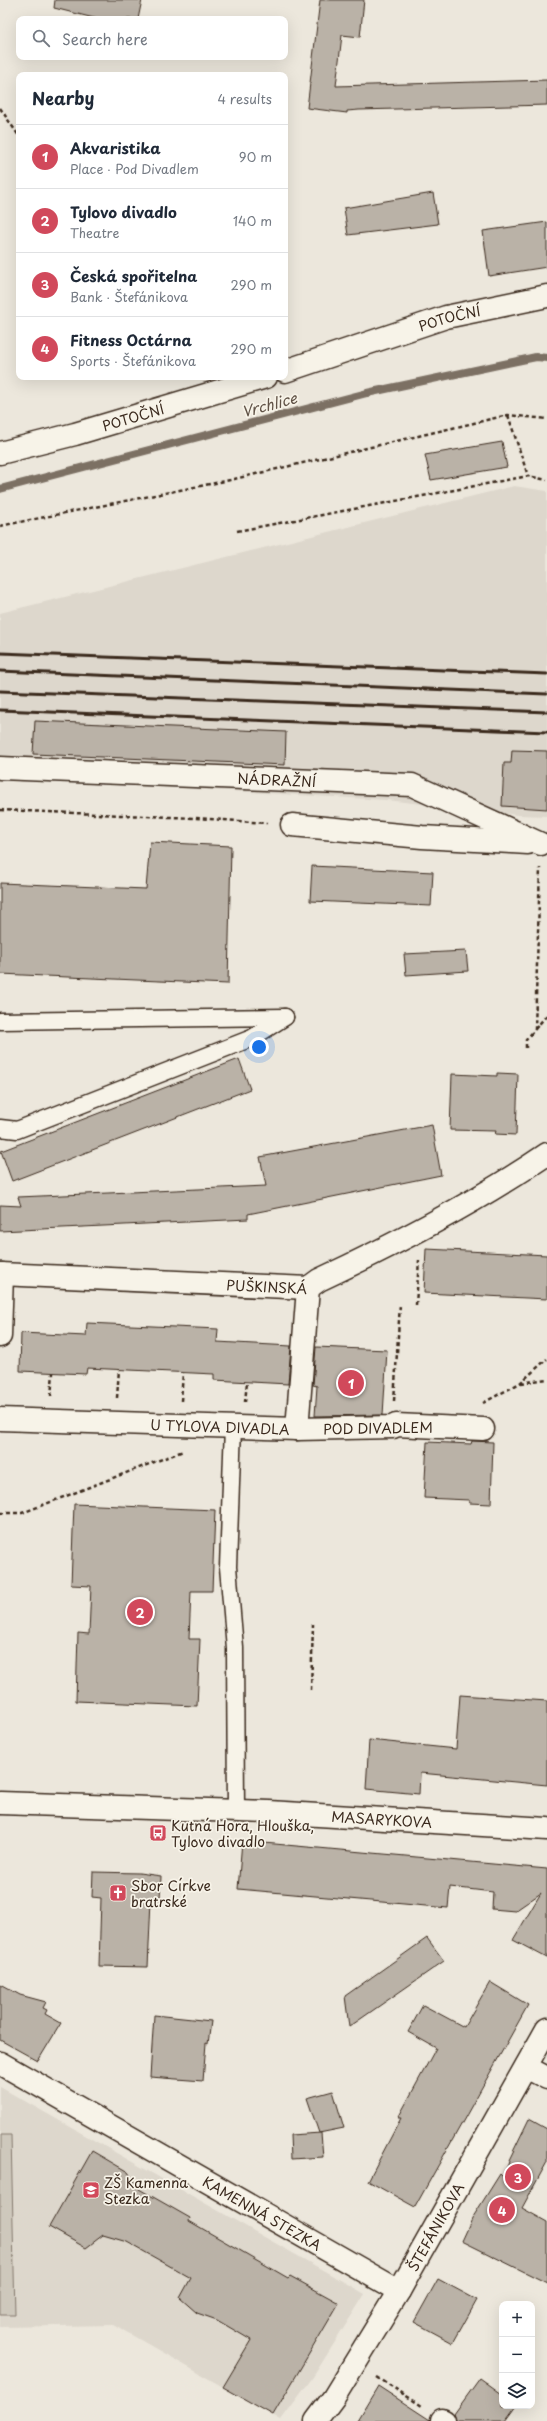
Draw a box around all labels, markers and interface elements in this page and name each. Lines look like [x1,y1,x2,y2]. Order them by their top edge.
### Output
search box [16,16,288,60]
icon: search [30,27,52,49]
text: Search here [62,27,148,50]
text: Nearby [32,85,94,111]
text: 4 results [218,89,272,108]
text: Akvaristika [70,136,161,159]
text: 1 [42,147,48,166]
text: 90 m [239,147,272,166]
text: Place · Pod Divadlem [70,159,199,178]
text: Tylovo divadlo [70,200,177,223]
text: 2 [40,211,50,230]
text: 140 m [233,211,272,230]
text: Theatre [70,223,119,242]
text: Česká spořitelna [70,264,198,287]
text: 3 [41,275,49,294]
text: 290 m [231,275,272,294]
text: Bank · Štefánikova [70,287,188,306]
street label: POTOČNÍ [415,299,483,336]
text: Fitness Octárna [70,328,192,351]
text: 4 [41,339,49,358]
text: 290 m [231,339,272,358]
text: Sports · Štefánikova [70,351,196,370]
water label: Vrchlice [239,385,300,422]
street label: POTOČNÍ [100,397,167,436]
street label: NÁDRAŽNÍ [237,767,318,792]
your location [249,1037,269,1057]
street label: PUŠKINSKÁ [226,1274,308,1298]
pin: 1 [338,1368,364,1398]
street label: U TYLOVA DIVADLA [150,1414,290,1439]
street label: POD DIVADLEM [323,1417,433,1439]
pin: 2 [127,1597,153,1627]
street label: MASARYKOVA [331,1805,433,1832]
place label: Kutná Hora, Hlouška, Tylovo divadlo [171,1815,314,1852]
bus stop icon: Kutná Hora, Hlouška, Tylovo divadlo [148,1823,168,1843]
place label: Sbor Církve bratrské [131,1875,211,1912]
church icon: Sbor Církve bratrské [108,1883,128,1903]
pin: 3 [505,2162,531,2192]
street label: KAMENNÁ STEZKA [199,2171,326,2255]
place label: ZŠ Kamenna Stezka [104,2172,188,2209]
street label: ŠTEFÁNIKOVA [402,2179,469,2275]
school or university icon: ZŠ Kamenna Stezka [81,2180,101,2200]
pin: 4 [489,2195,515,2225]
map controls [499,2301,535,2409]
button: + [499,2301,535,2337]
button: − [499,2337,535,2373]
button: layers [499,2373,535,2409]

